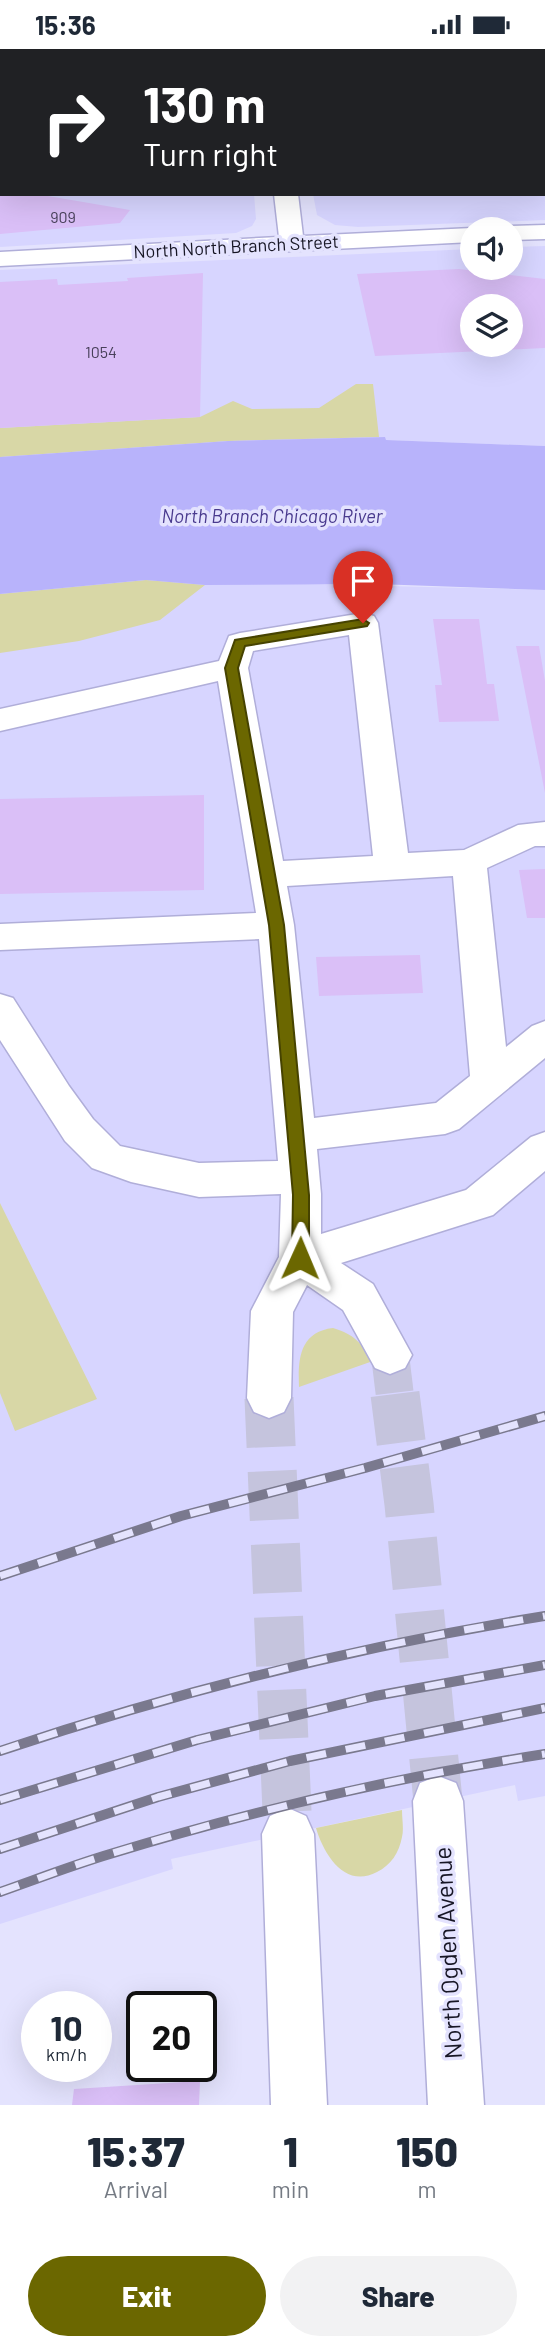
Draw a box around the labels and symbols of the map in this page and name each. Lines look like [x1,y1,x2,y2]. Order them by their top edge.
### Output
house number: 909 [50,207,76,226]
street label: North North Branch Street [133,230,339,262]
house number: 1054 [85,342,117,361]
water label: North Branch Chicago River [162,504,384,527]
pin [333,551,393,623]
position arrow [263,1221,337,1295]
street label: North Ogden Avenue [427,1846,467,2060]
speed limit sign: 20 [126,1991,217,2082]

